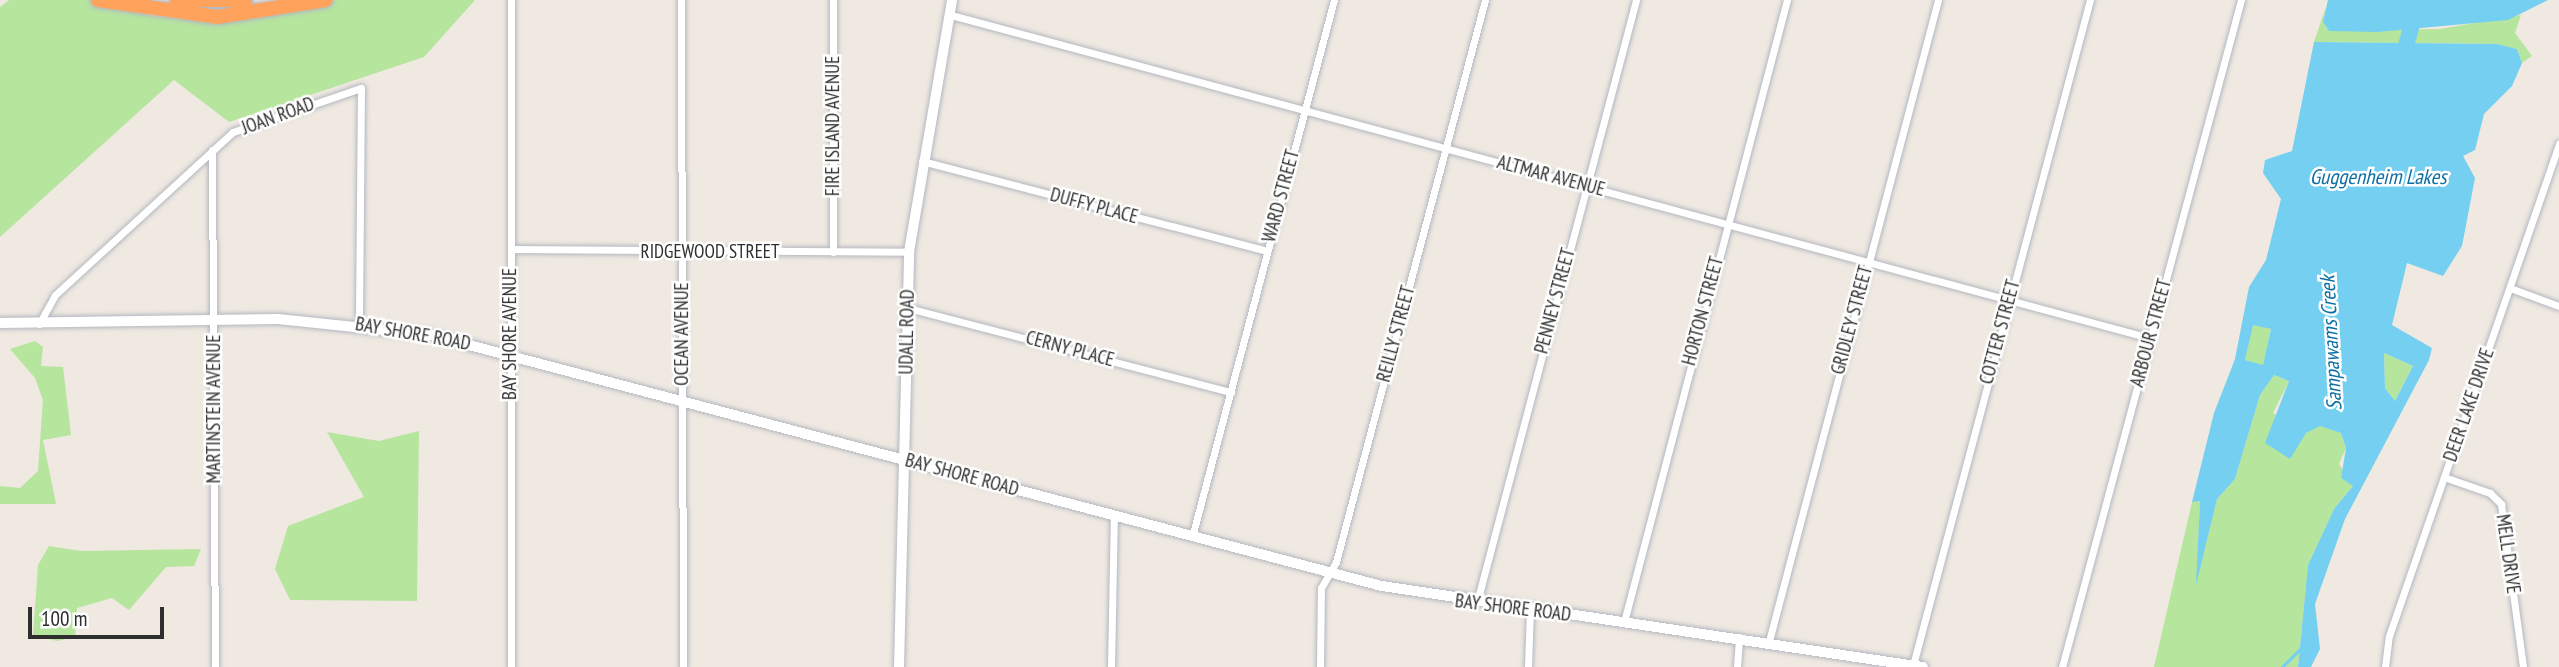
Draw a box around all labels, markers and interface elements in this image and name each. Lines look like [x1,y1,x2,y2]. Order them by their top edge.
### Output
street label: FIRE ISLAND AVENUE [822,56,844,196]
street label: JOAN ROAD [239,92,317,140]
street label: WARD STREET [1258,147,1304,245]
street label: ALTMAR AVENUE [1494,151,1608,201]
water label: Guggenheim Lakes [2310,164,2446,190]
street label: DUFFY PLACE [1047,183,1141,229]
street label: RIDGEWOOD STREET [641,241,779,263]
street label: PENNEY STREET [1530,246,1580,356]
street label: HORTON STREET [1678,254,1728,368]
street label: GRIDLEY STREET [1826,263,1878,377]
street label: BAY SHORE AVENUE [499,267,521,401]
water label: Sampawams Creek [2315,275,2347,411]
street label: ARBOUR STREET [2126,276,2176,390]
street label: COTTER STREET [1975,277,2025,387]
street label: OCEAN AVENUE [671,282,693,386]
street label: REILLY STREET [1372,283,1420,385]
street label: UDALL ROAD [895,289,919,375]
street label: BAY SHORE ROAD [353,313,473,355]
street label: CERNY PLACE [1023,326,1117,372]
street label: MARTINSTEIN AVENUE [203,334,225,484]
street label: DEER LAKE DRIVE [2439,345,2499,465]
street label: BAY SHORE ROAD [902,449,1022,501]
street label: MELL DRIVE [2491,513,2525,595]
street label: BAY SHORE ROAD [1453,590,1573,626]
scale bar [32,594,168,638]
text: 100 m [41,605,87,632]

